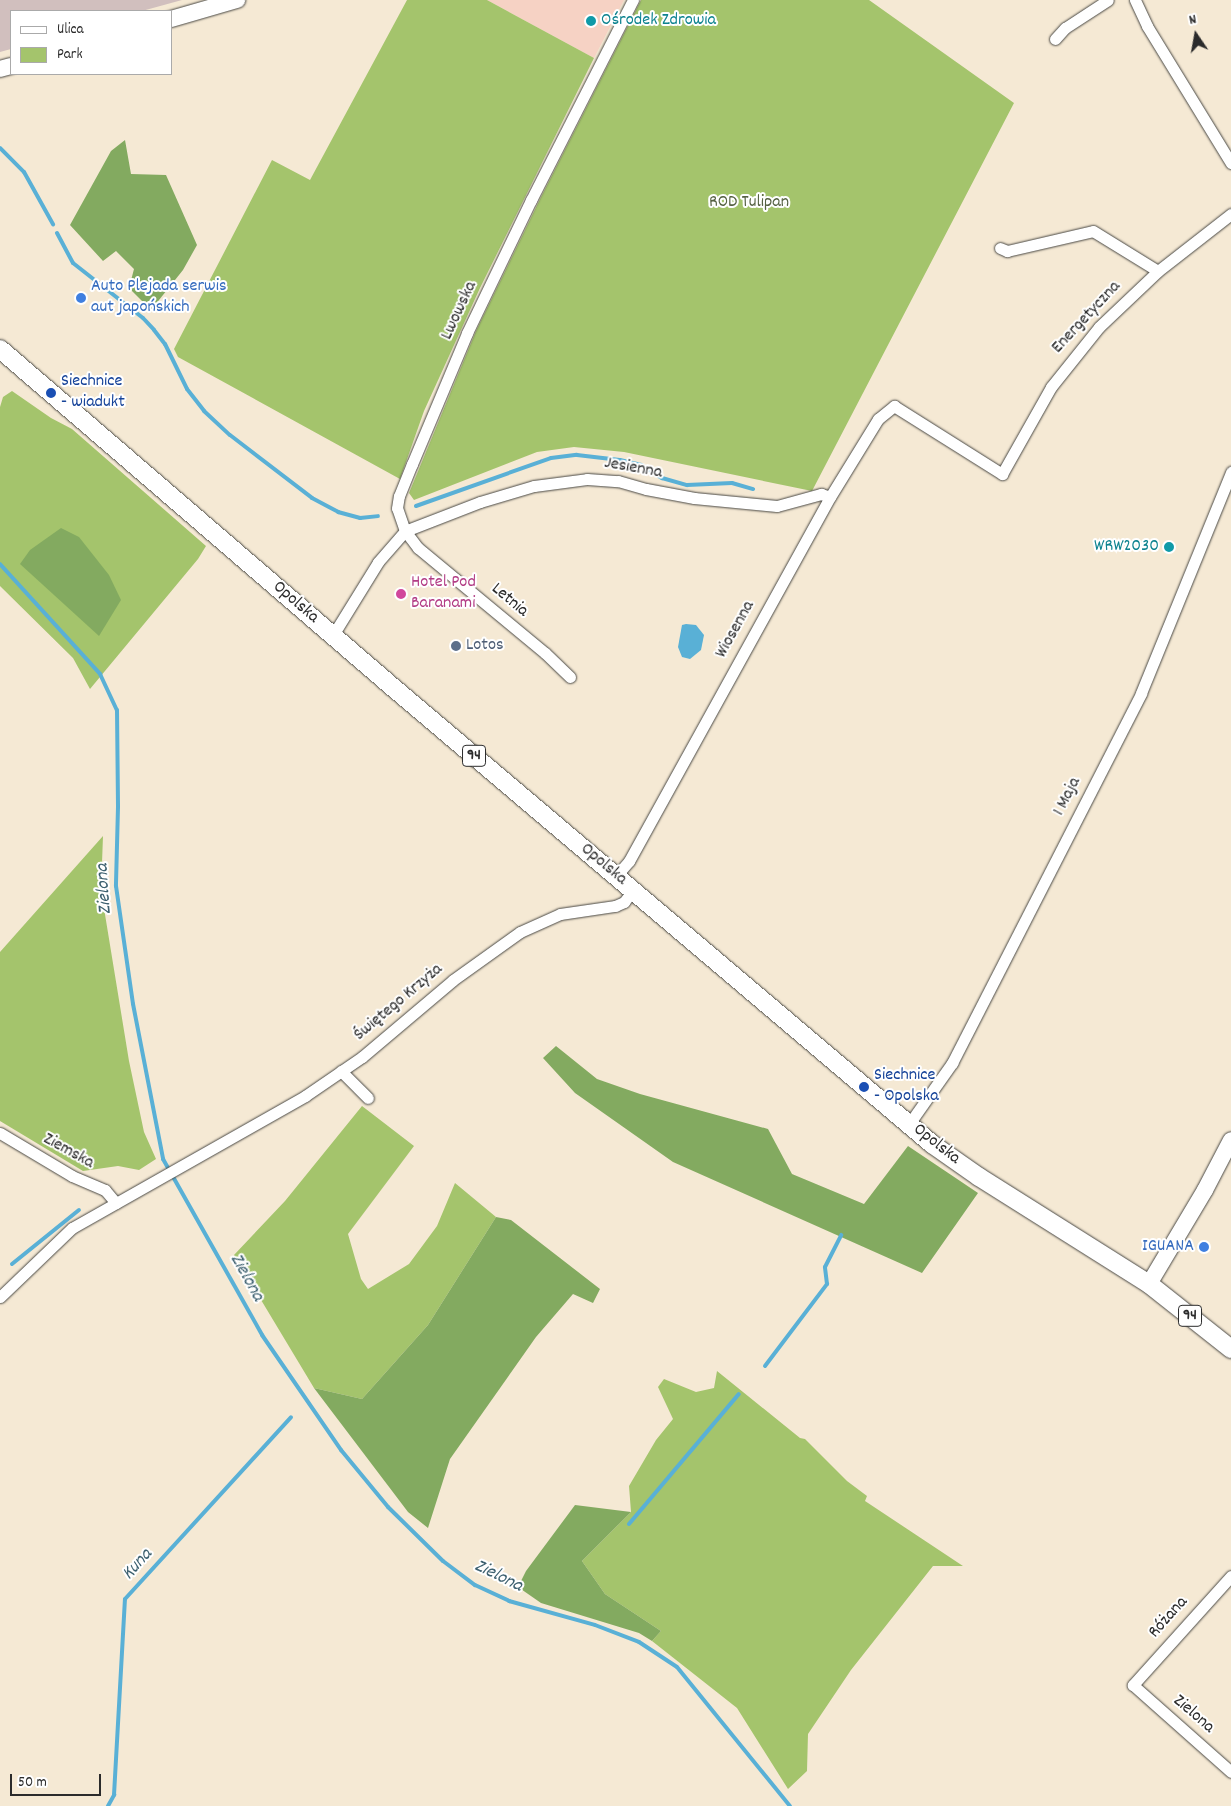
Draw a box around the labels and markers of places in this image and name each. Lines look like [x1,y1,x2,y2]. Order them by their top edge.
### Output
place label: Ośrodek Zdrowia [601,10,716,32]
marker: Ośrodek Zdrowia [585,15,597,27]
place label: Auto Plejada serwis aut japońskich [91,277,227,320]
marker: Auto Plejada serwis aut japońskich [75,292,87,304]
place label: Siechnice - wiadukt [61,372,125,414]
marker: Siechnice - wiadukt [45,387,57,399]
place label: WRW2030 [1094,536,1159,558]
marker: WRW2030 [1163,541,1175,553]
place label: Hotel Pod Baranami [411,573,476,616]
marker: Hotel Pod Baranami [395,588,407,600]
place label: Lotos [466,635,504,657]
marker: Lotos [450,640,462,652]
place label: Siechnice - Opolska [874,1066,939,1108]
marker: Siechnice - Opolska [858,1081,870,1093]
place label: IGUANA [1142,1236,1194,1258]
marker: IGUANA [1198,1241,1210,1253]

